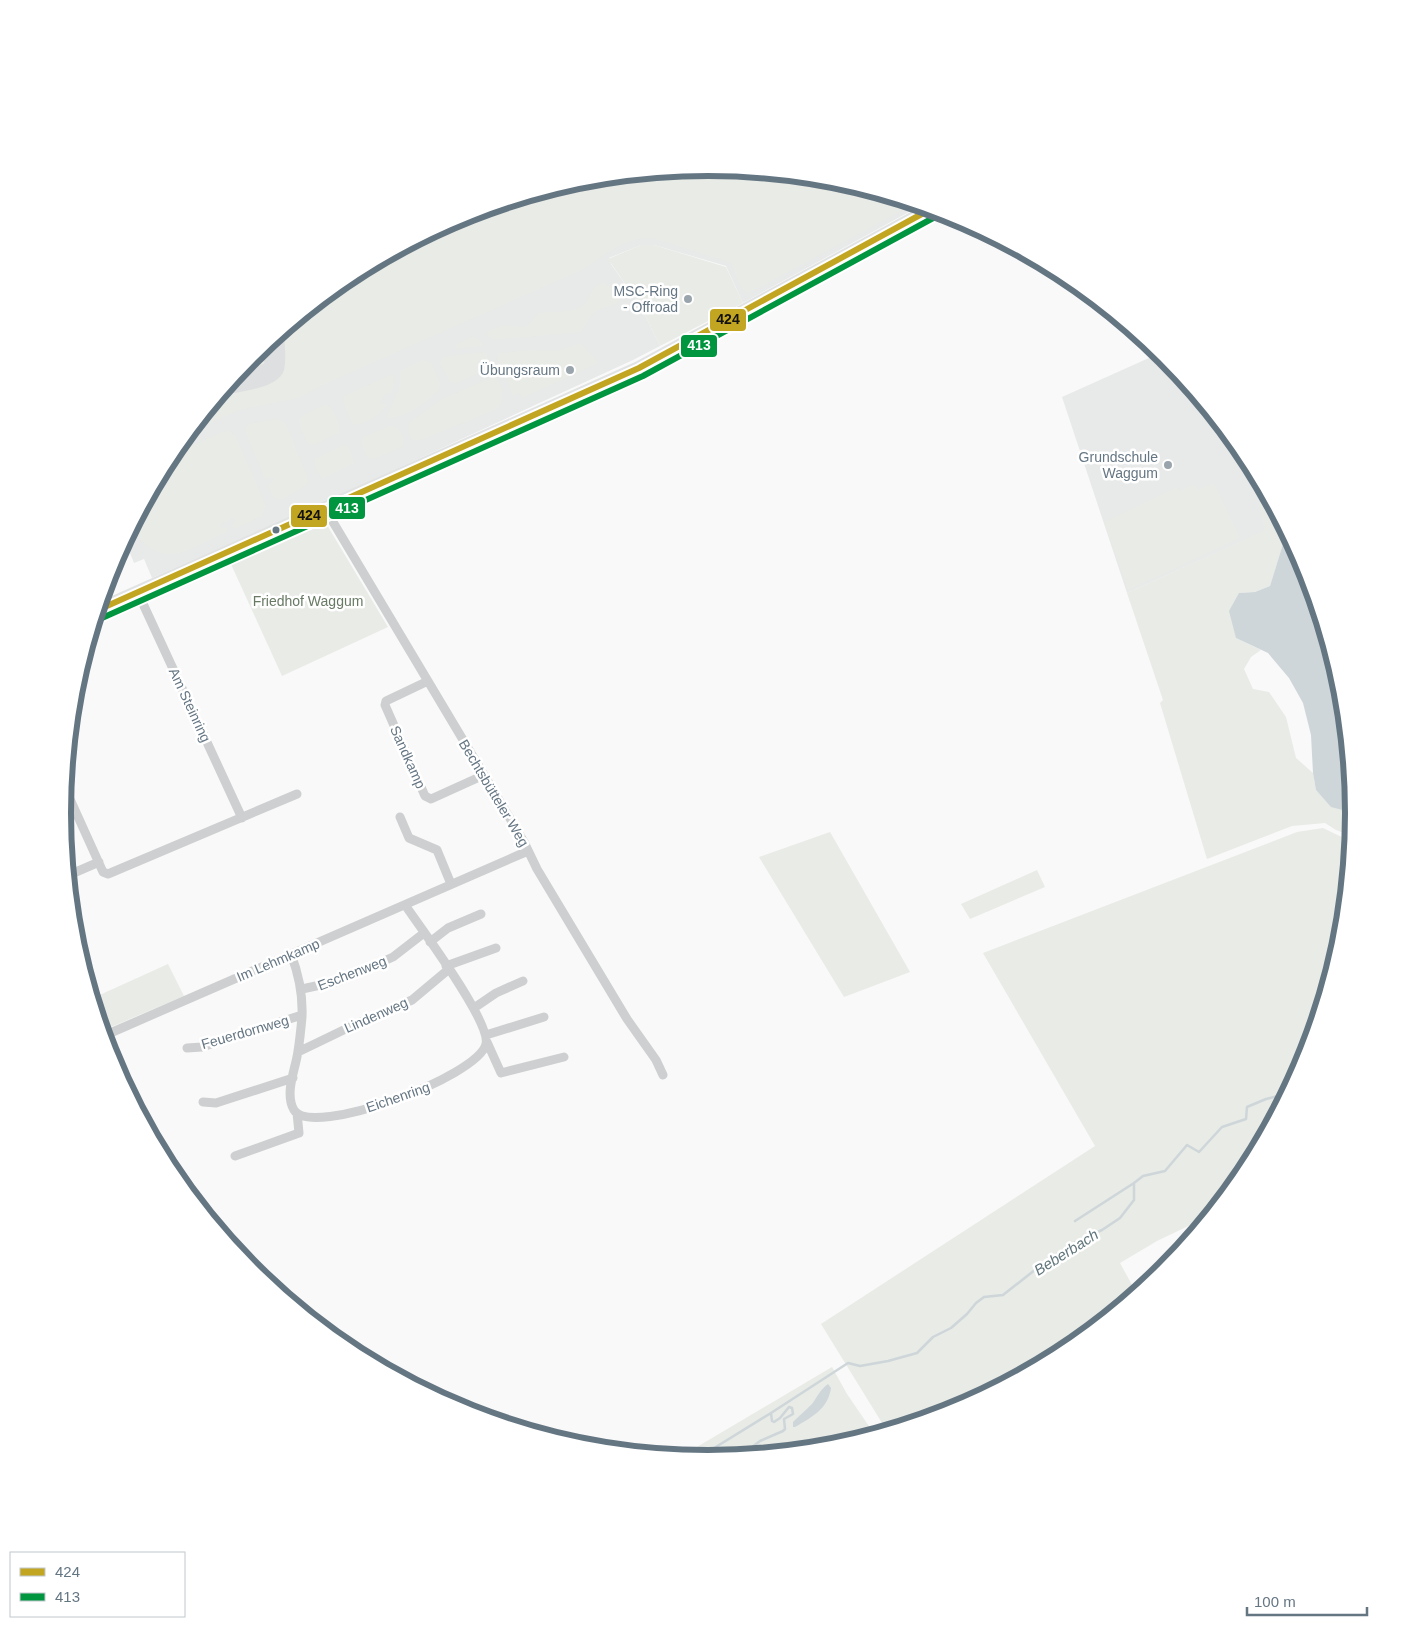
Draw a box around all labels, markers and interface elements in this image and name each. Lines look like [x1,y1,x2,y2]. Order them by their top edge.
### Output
place label: MSC-Ring - Offroad [613,283,678,315]
marker: MSC-Ring - Offroad [682,293,694,305]
line badge: 424 [709,308,747,332]
text: 424 [716,311,740,327]
line badge: 413 [680,334,718,358]
text: 413 [687,337,711,353]
place label: Übungsraum [480,361,560,378]
marker: Übungsraum [564,364,576,376]
place label: Grundschule Waggum [1079,449,1158,481]
marker: Grundschule Waggum [1162,459,1174,471]
line badge: 413 [328,496,366,520]
text: 413 [335,500,359,516]
line badge: 424 [290,504,328,528]
text: 424 [297,507,321,523]
unlabelled marker [271,525,281,535]
park label: Friedhof Waggum [253,593,363,609]
street label: Am Steinring [166,665,214,745]
street label: Sandkamp [387,723,429,791]
street label: Bechtsbütteler Weg [456,737,532,849]
street label: Im Lehmkamp [234,935,322,985]
street label: Eschenweg [315,953,389,993]
street label: Lindenweg [342,994,410,1036]
street label: Feuerdornweg [199,1012,291,1052]
street label: Eichenring [364,1079,432,1115]
water label: Beberbach [1031,1226,1101,1278]
legend [10,1552,185,1617]
text: 424 [55,1563,80,1580]
scale bar [1247,1584,1367,1616]
text: 413 [55,1588,80,1605]
text: 100 m [1254,1593,1296,1610]

